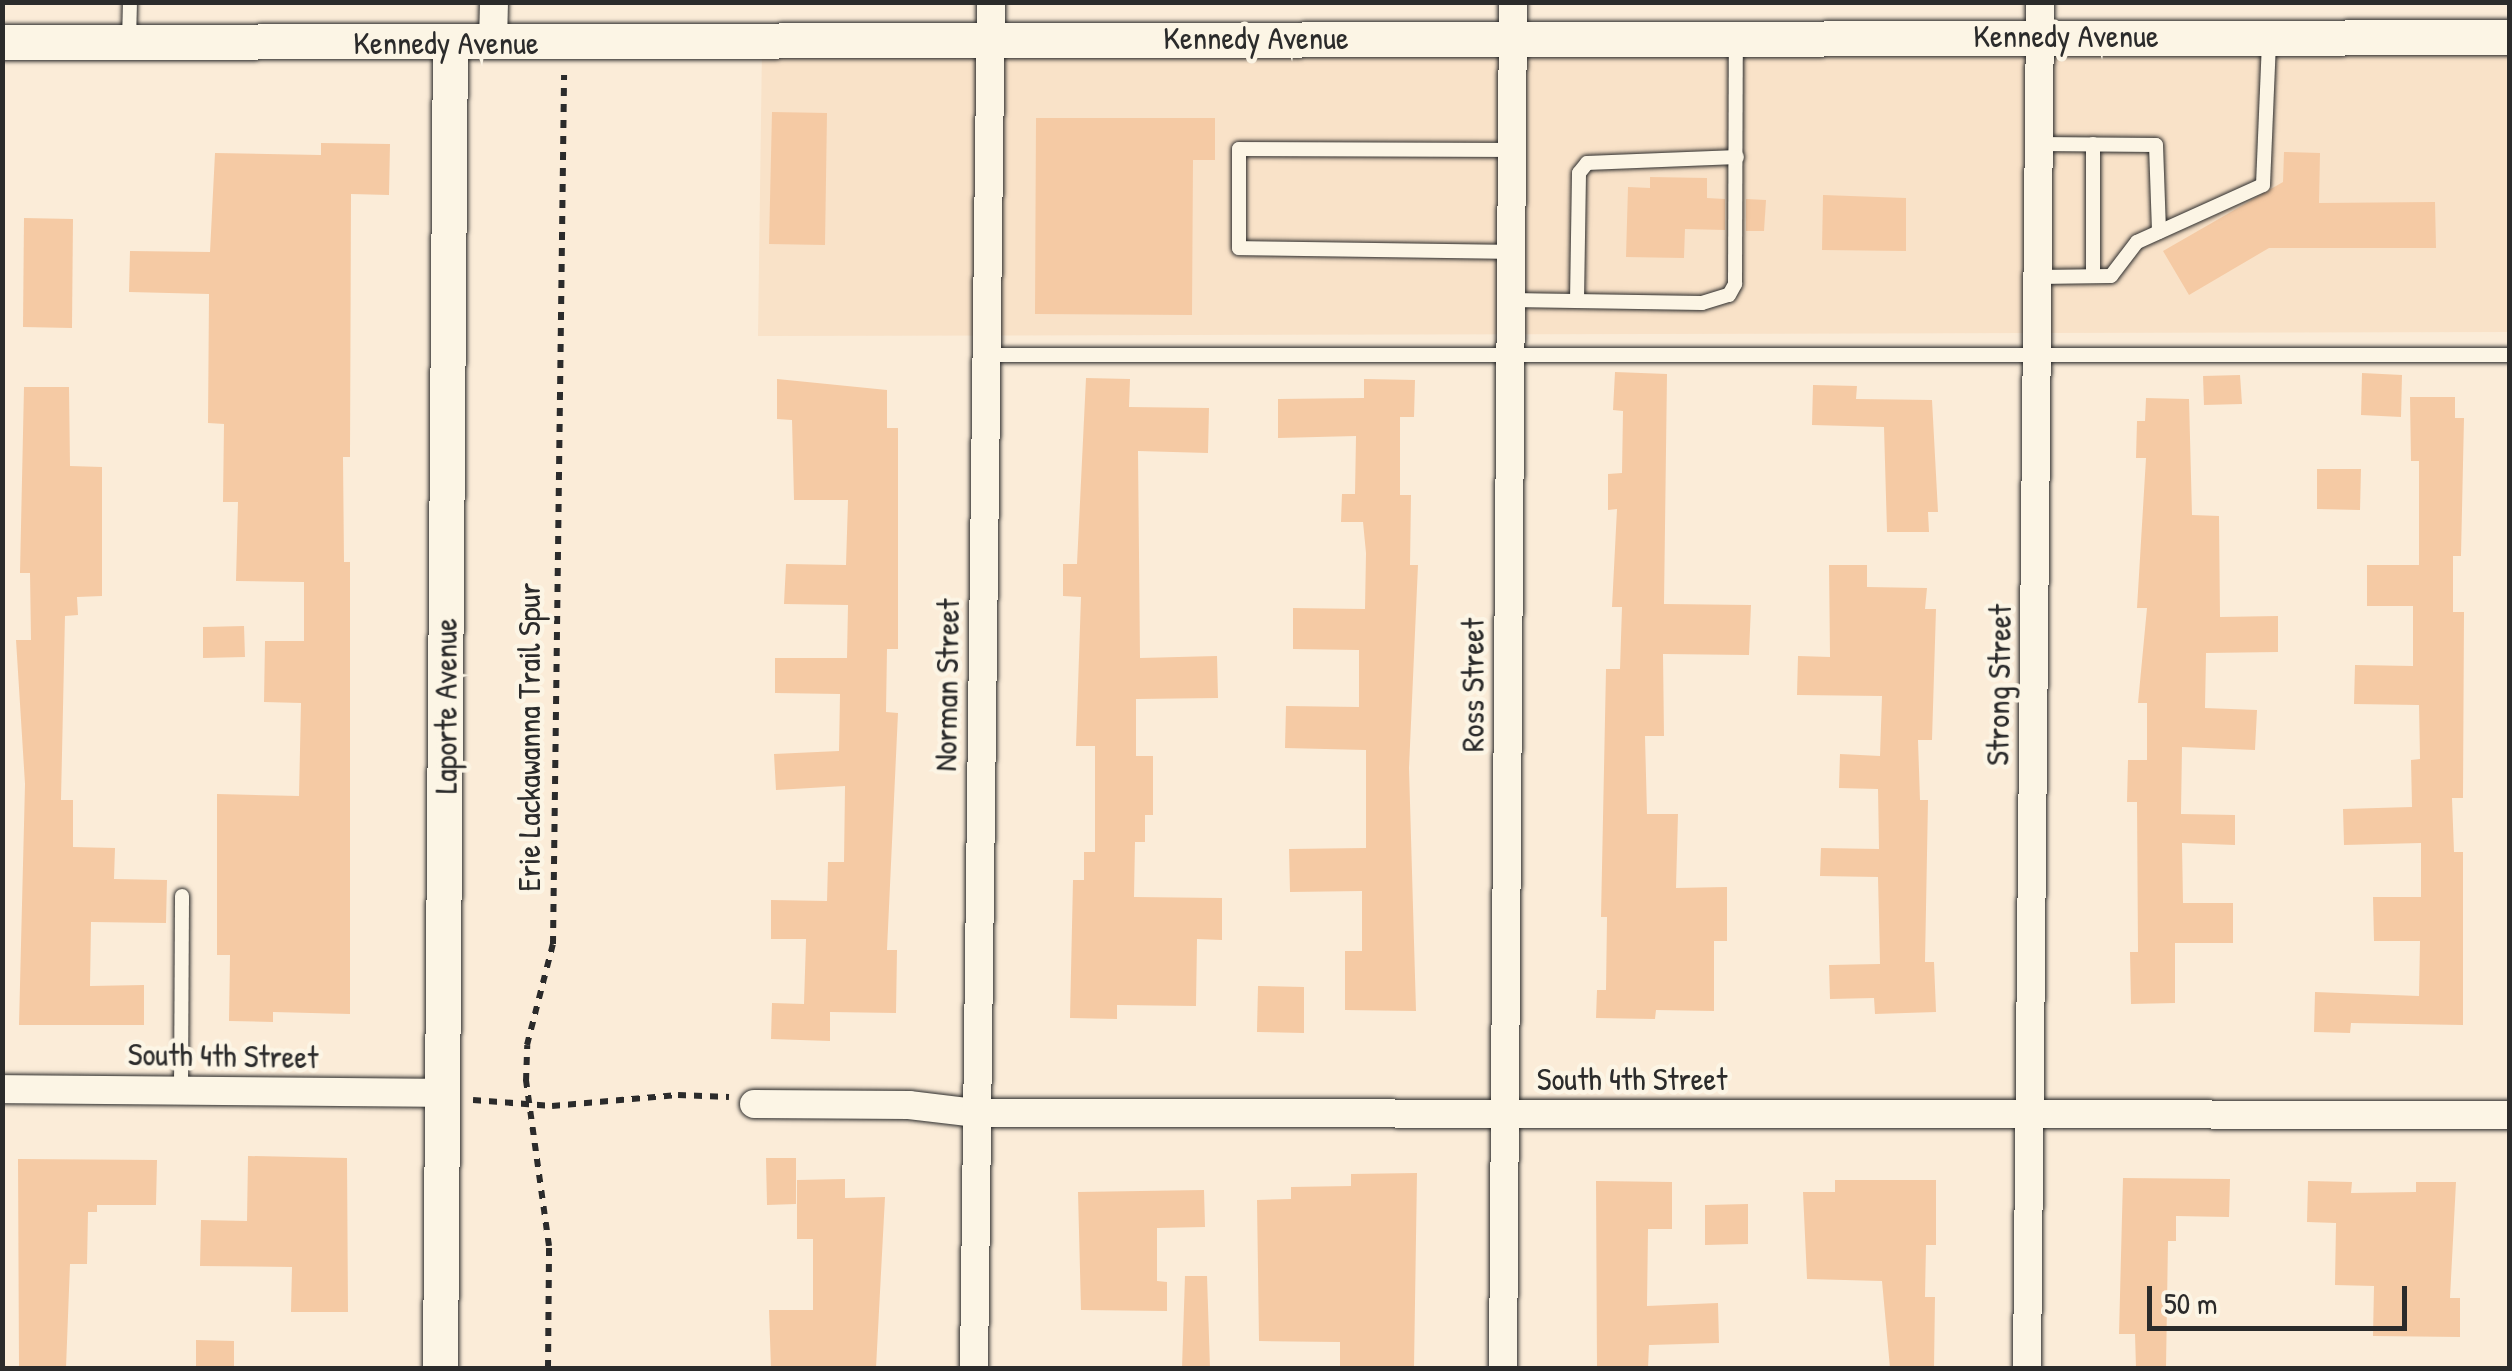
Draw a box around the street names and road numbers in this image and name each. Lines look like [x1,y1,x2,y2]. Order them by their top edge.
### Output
street label: Kennedy Avenue [1973,17,2159,55]
street label: Kennedy Avenue [1163,19,1349,57]
street label: Kennedy Avenue [353,24,539,62]
street label: Erie Lackawanna Trail Spur [510,583,548,891]
street label: Norman Street [926,598,968,772]
street label: Strong Street [1978,604,2020,766]
street label: Laporte Avenue [427,618,465,794]
street label: Ross Street [1454,618,1492,752]
street label: South 4th Street [127,1035,319,1077]
street label: South 4th Street [1537,1060,1727,1098]

